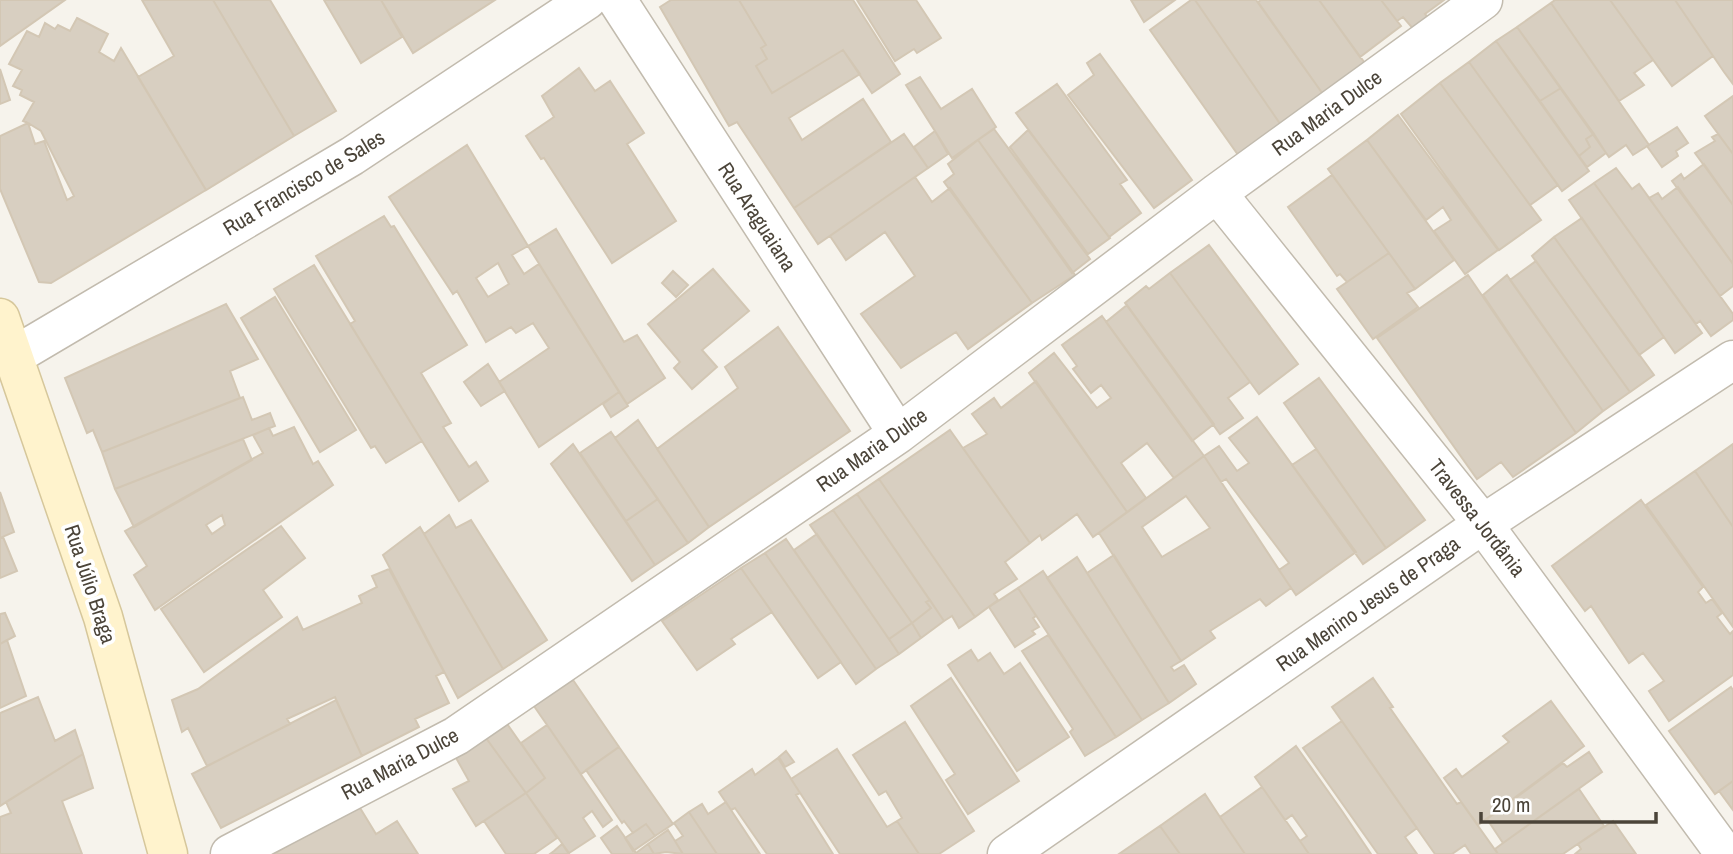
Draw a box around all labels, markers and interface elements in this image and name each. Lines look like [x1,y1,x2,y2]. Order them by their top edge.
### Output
street label: Rua Maria Dulce [1266,63,1387,162]
street label: Rua Francisco de Sales [218,123,390,242]
street label: Rua Araguaiana [711,157,804,277]
street label: Rua Maria Dulce [810,401,933,499]
street label: Travessa Jordânia [1422,453,1533,583]
street label: Rua Júlio Braga [58,521,123,647]
street label: Rua Menino Jesus de Praga [1270,529,1466,678]
street label: Rua Maria Dulce [336,720,464,807]
scale bar [1481,780,1656,824]
text: 20 m [1492,790,1530,819]

